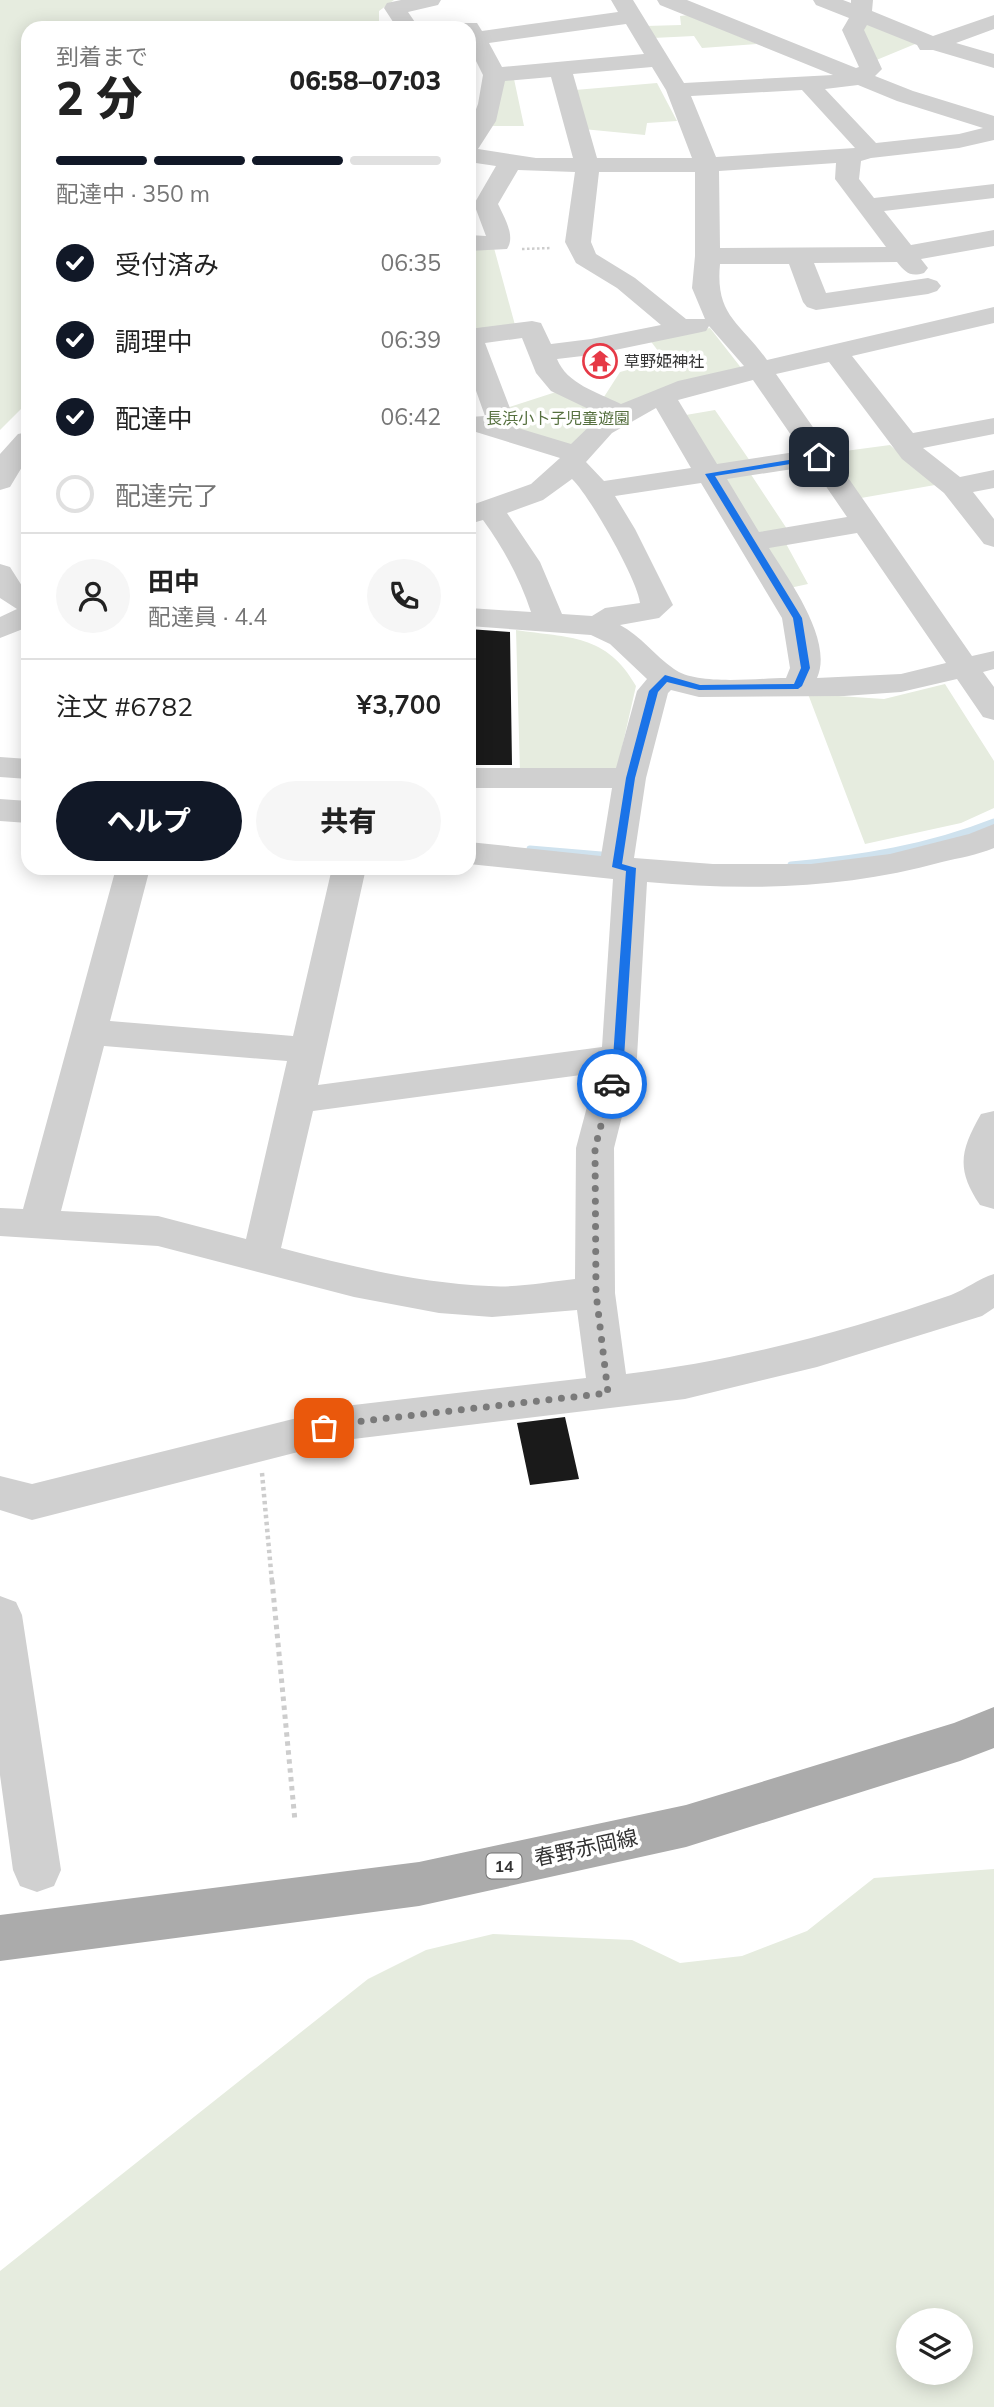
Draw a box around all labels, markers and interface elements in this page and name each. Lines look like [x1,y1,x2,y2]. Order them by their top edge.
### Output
text: 到着まで [56,42,148,71]
text: 06:58–07:03 [290,64,441,97]
text: 2 分 [56,69,143,127]
text: 配達中 · 350 m [56,179,210,208]
icon: check [56,244,94,282]
text: 受付済み [115,248,219,281]
text: 06:35 [381,248,441,277]
icon: check [56,321,94,359]
text: 調理中 [115,325,193,358]
text: 06:39 [381,325,441,354]
temple icon: 草野姫神社 [581,342,619,380]
place label: 草野姫神社 [624,351,704,371]
icon: check [56,398,94,436]
text: 配達中 [115,402,193,435]
text: 06:42 [381,402,441,431]
park label: 長浜小卜子児童遊園 [486,408,630,428]
pin [789,427,849,487]
icon: home [800,438,838,476]
text: 配達完了 [115,479,219,512]
button: person [56,559,130,633]
button: phone [367,559,441,633]
text: 田中 [148,565,200,598]
text: 配達員 · 4.4 [148,602,267,631]
text: ¥3,700 [357,688,441,721]
text: 注文 #6782 [56,690,193,723]
button: ヘルプ [56,781,242,861]
button: 共有 [256,781,441,861]
courier [577,1049,647,1119]
icon: car [593,1065,631,1103]
pin [294,1398,354,1458]
icon: bag [305,1409,343,1447]
street label: 春野赤岡線 [532,1823,640,1871]
road number: 14 [486,1854,522,1878]
map controls [896,2308,973,2385]
button: layers [896,2308,973,2385]

